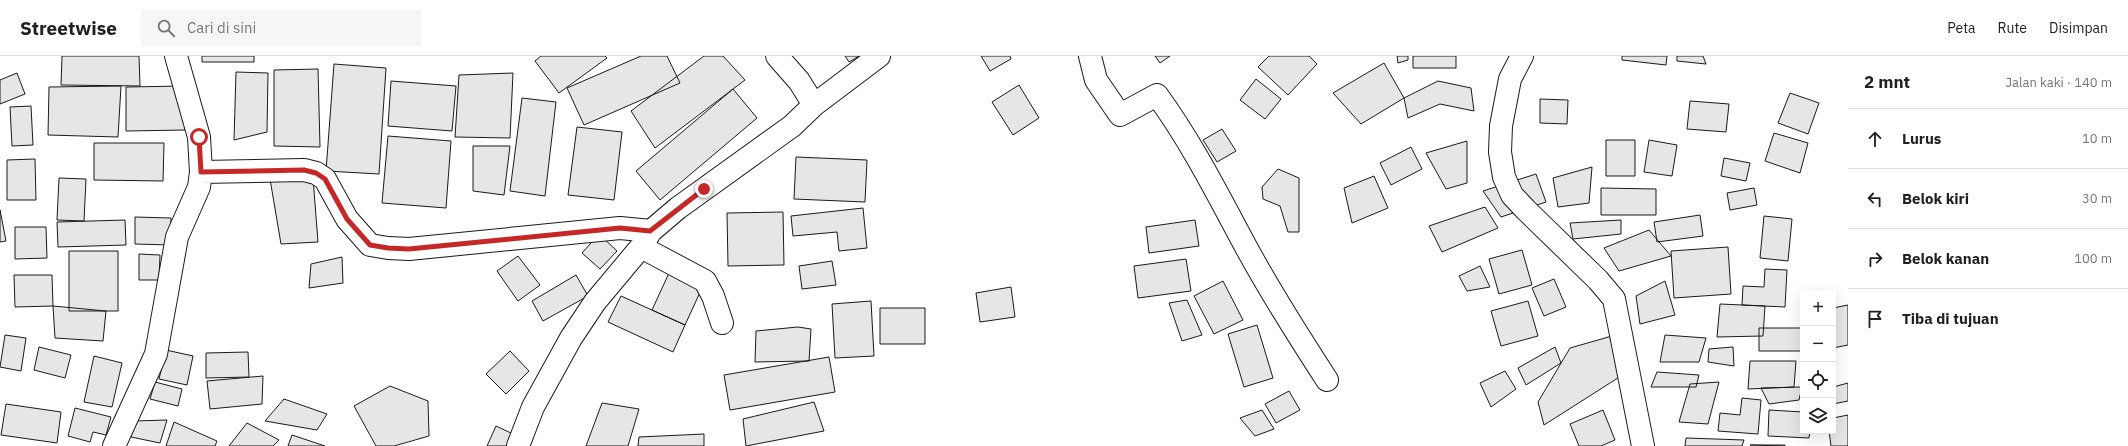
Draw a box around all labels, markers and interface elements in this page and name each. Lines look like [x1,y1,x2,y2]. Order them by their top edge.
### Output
search box [141,10,421,46]
text: Streetwise [20,16,117,40]
icon: search [155,17,177,39]
text: Cari di sini [187,18,256,37]
text: Peta [1947,19,1976,37]
text: Rute [1998,19,2027,37]
text: Disimpan [2049,19,2108,37]
text: 2 mnt [1864,71,1910,93]
text: Jalan kaki · 140 m [2005,74,2112,91]
route start [190,128,208,146]
icon: ahead [1864,128,1886,150]
text: Lurus [1902,129,1941,148]
text: 10 m [2082,130,2112,147]
route end [695,180,713,198]
icon: left [1864,188,1886,210]
text: Belok kiri [1902,189,1969,208]
text: 30 m [2082,190,2112,207]
icon: right [1864,248,1886,270]
text: Belok kanan [1902,249,1989,268]
text: 100 m [2074,250,2112,267]
map controls [1800,290,1836,434]
button: + [1800,290,1836,326]
icon: arrive [1864,308,1886,330]
text: Tiba di tujuan [1902,309,1999,328]
button: − [1800,326,1836,362]
button: locate [1800,362,1836,398]
button: layers [1800,398,1836,434]

